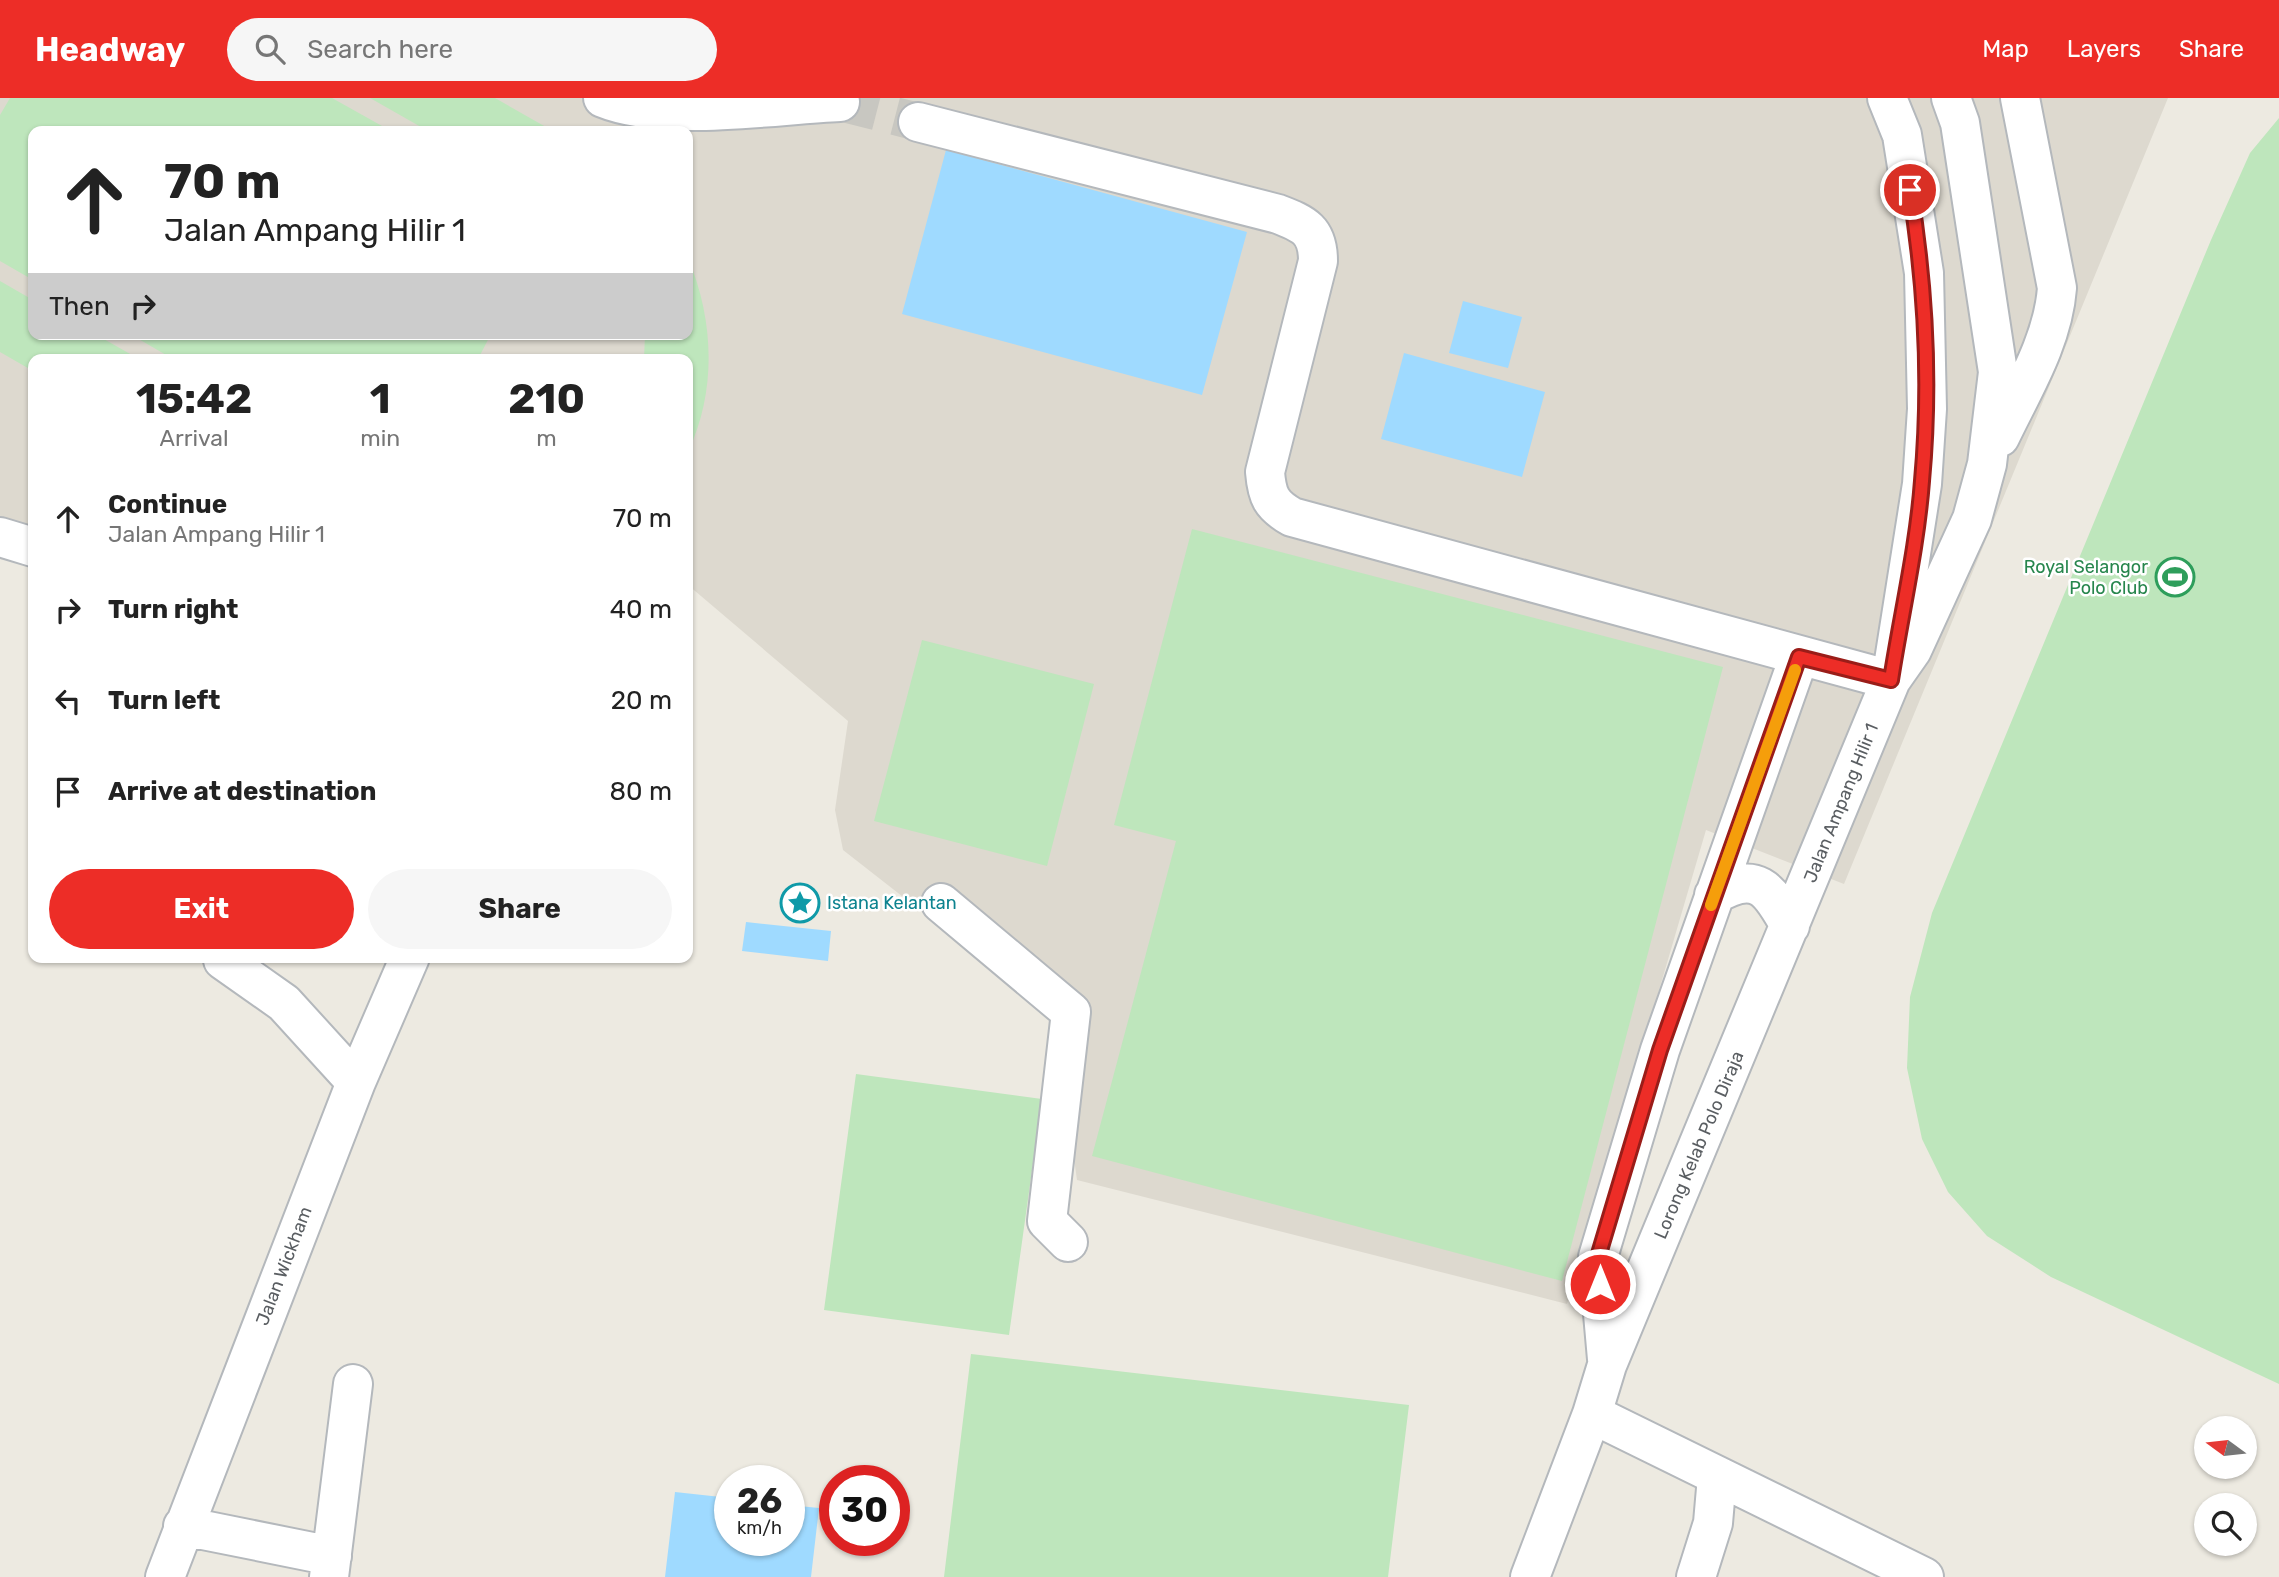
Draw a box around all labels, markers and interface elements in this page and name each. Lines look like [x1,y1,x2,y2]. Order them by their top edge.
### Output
search box [227,18,717,81]
text: Headway [35,30,185,69]
icon: search [251,30,289,68]
text: Search here [307,34,453,65]
text: Map [1982,35,2029,63]
text: Layers [2067,35,2141,63]
text: Share [2179,35,2244,63]
text: 70 m [164,152,281,210]
icon: ahead [49,154,140,245]
pin [1880,160,1940,220]
icon: arrive [1891,171,1929,209]
text: Jalan Ampang Hilir 1 [164,211,466,249]
icon: right [124,287,162,325]
text: Then [49,291,110,322]
text: 15:42 [136,374,252,424]
text: 1 [370,374,391,424]
text: 210 [508,374,585,424]
text: Arrival [160,424,229,452]
text: min [360,424,400,452]
text: m [536,424,557,452]
text: Continue [108,489,227,520]
icon: ahead [49,500,87,538]
text: 70 m [613,503,672,534]
text: Jalan Ampang Hilir 1 [108,520,325,548]
place label: Royal Selangor Polo Club [2024,556,2148,599]
sports icon: Royal Selangor Polo Club [2154,556,2196,598]
icon: right [49,591,87,629]
text: Turn right [108,594,238,625]
text: 40 m [610,594,672,625]
icon: left [49,682,87,720]
text: Turn left [108,685,220,716]
text: 20 m [611,685,672,716]
street label: Jalan Ampang Hilir 1 [1799,720,1883,886]
icon: arrive [49,773,87,811]
text: Arrive at destination [108,776,376,807]
text: 80 m [609,776,672,807]
button: Exit [49,869,354,949]
button: Share [368,869,672,949]
place icon: Istana Kelantan [779,882,821,924]
place label: Istana Kelantan [827,892,957,914]
street label: Lorong Kelab Polo Diraja [1649,1048,1749,1242]
street label: Jalan Wickham [251,1203,317,1329]
position arrow [1563,1247,1637,1321]
north arrow [2194,1416,2258,1479]
map controls [2194,1416,2257,1556]
speed limit sign: 30 [819,1465,910,1556]
text: 26 [737,1480,782,1522]
button: search [2194,1493,2257,1556]
text: km/h [737,1517,782,1539]

